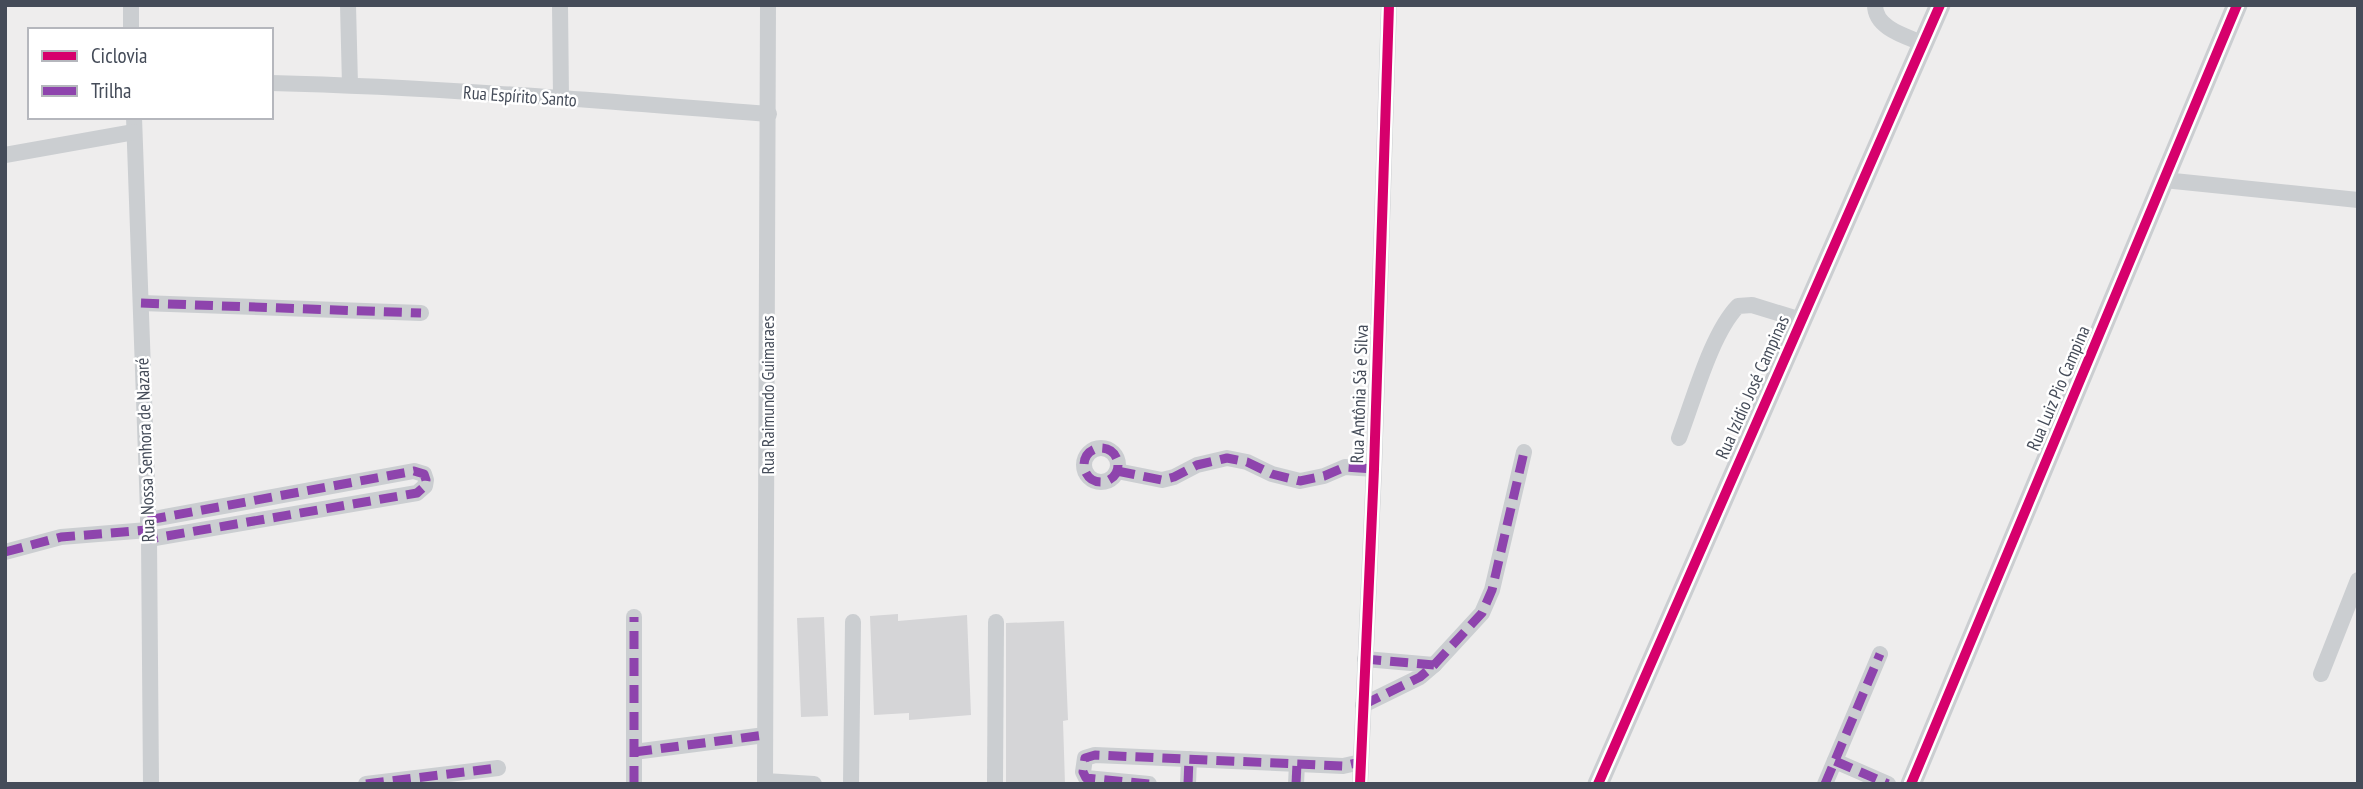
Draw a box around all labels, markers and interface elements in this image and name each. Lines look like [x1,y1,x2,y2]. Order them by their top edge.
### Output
legend [28,28,273,119]
text: Ciclovia [91,42,148,69]
text: Trilha [91,77,131,104]
street label: Rua Espírito Santo [463,81,578,111]
street label: Rua Izídio José Campinas [1710,312,1794,462]
street label: Rua Raimundo Guimaraes [756,315,779,475]
street label: Rua Luiz Pio Campina [2021,322,2095,454]
street label: Rua Antônia Sá e Silva [1345,324,1373,464]
street label: Rua Nossa Senhora de Nazaré [130,357,160,543]

